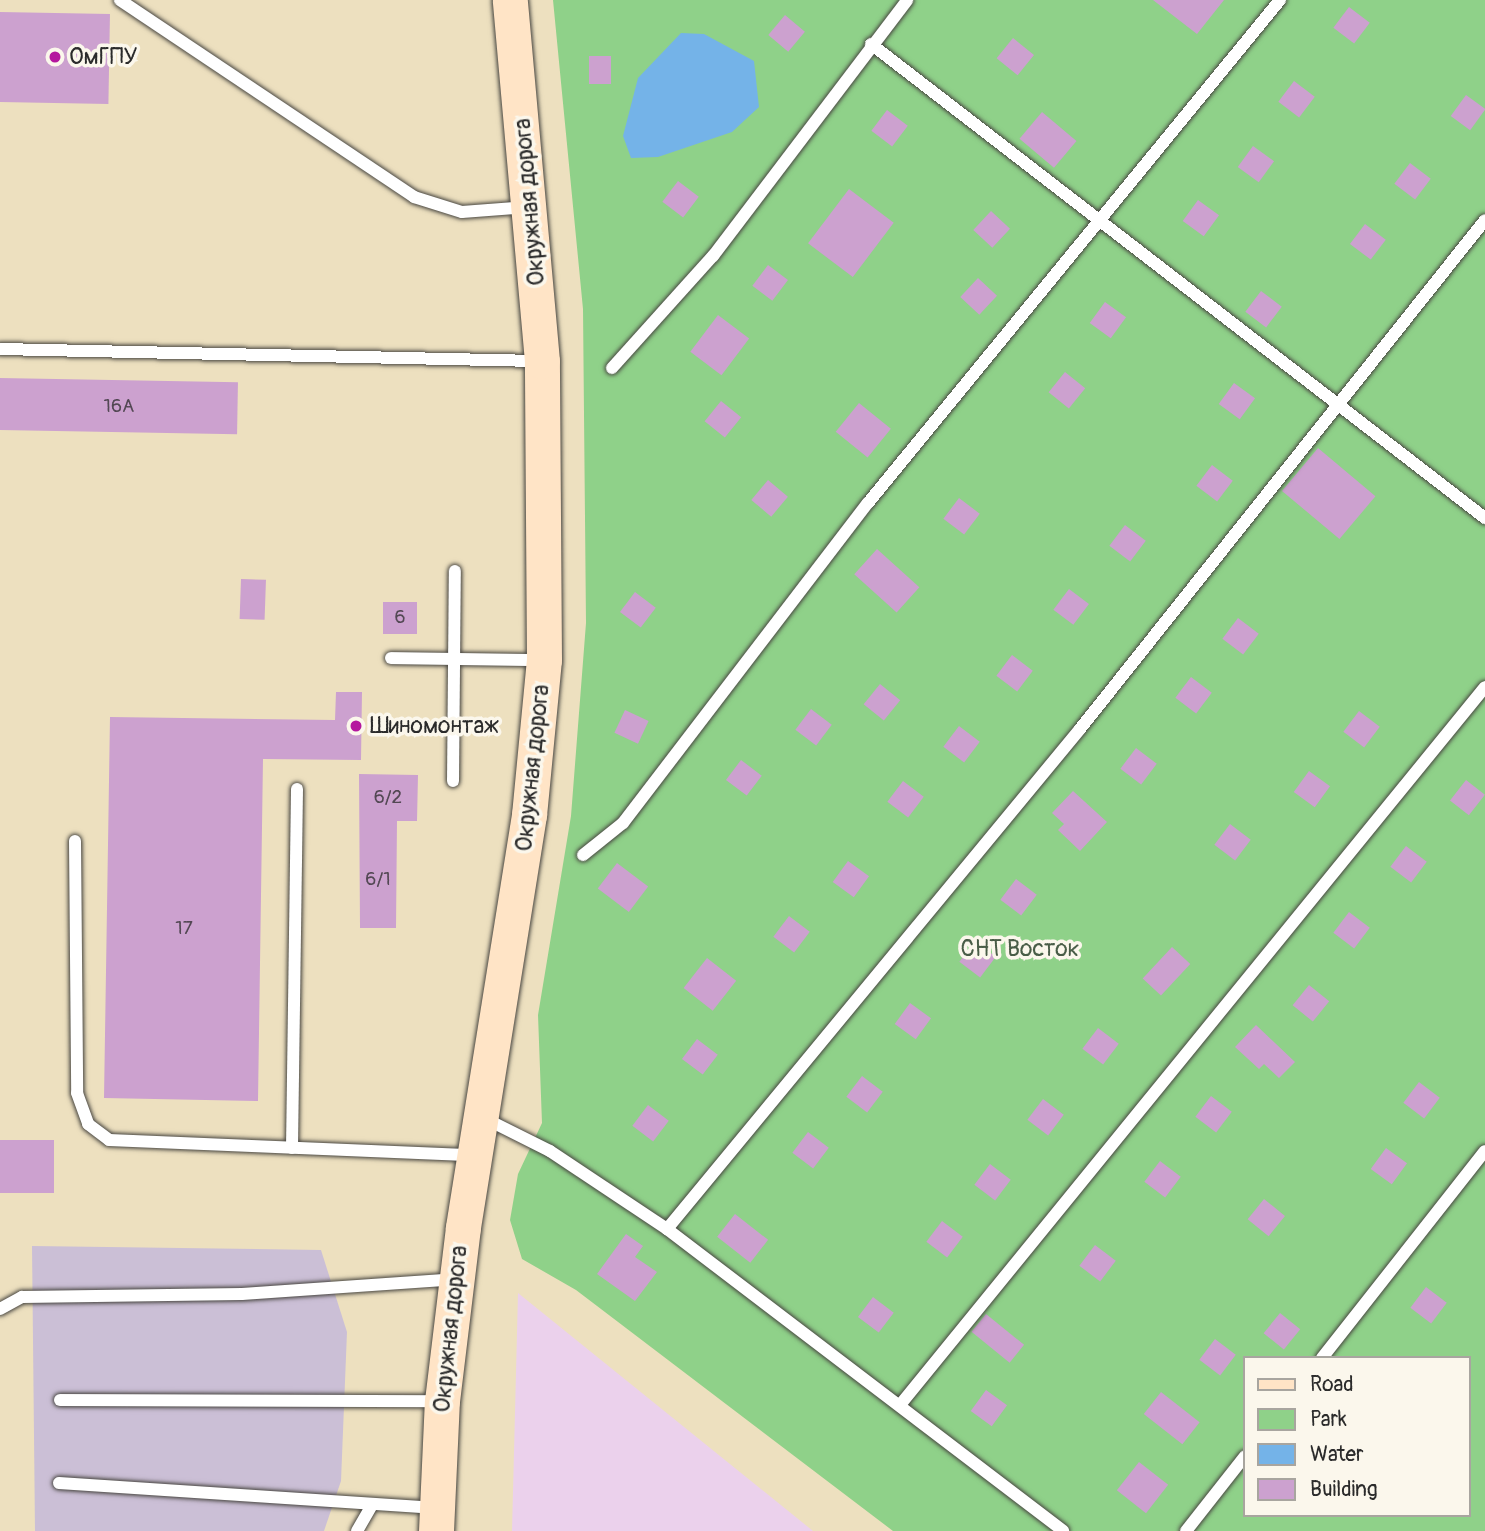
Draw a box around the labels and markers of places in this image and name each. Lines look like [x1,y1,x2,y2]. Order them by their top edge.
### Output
place label: ОмГПУ [69,43,137,71]
marker: ОмГПУ [47,49,63,65]
place label: Шиномонтаж [370,712,499,740]
marker: Шиномонтаж [348,718,364,734]

